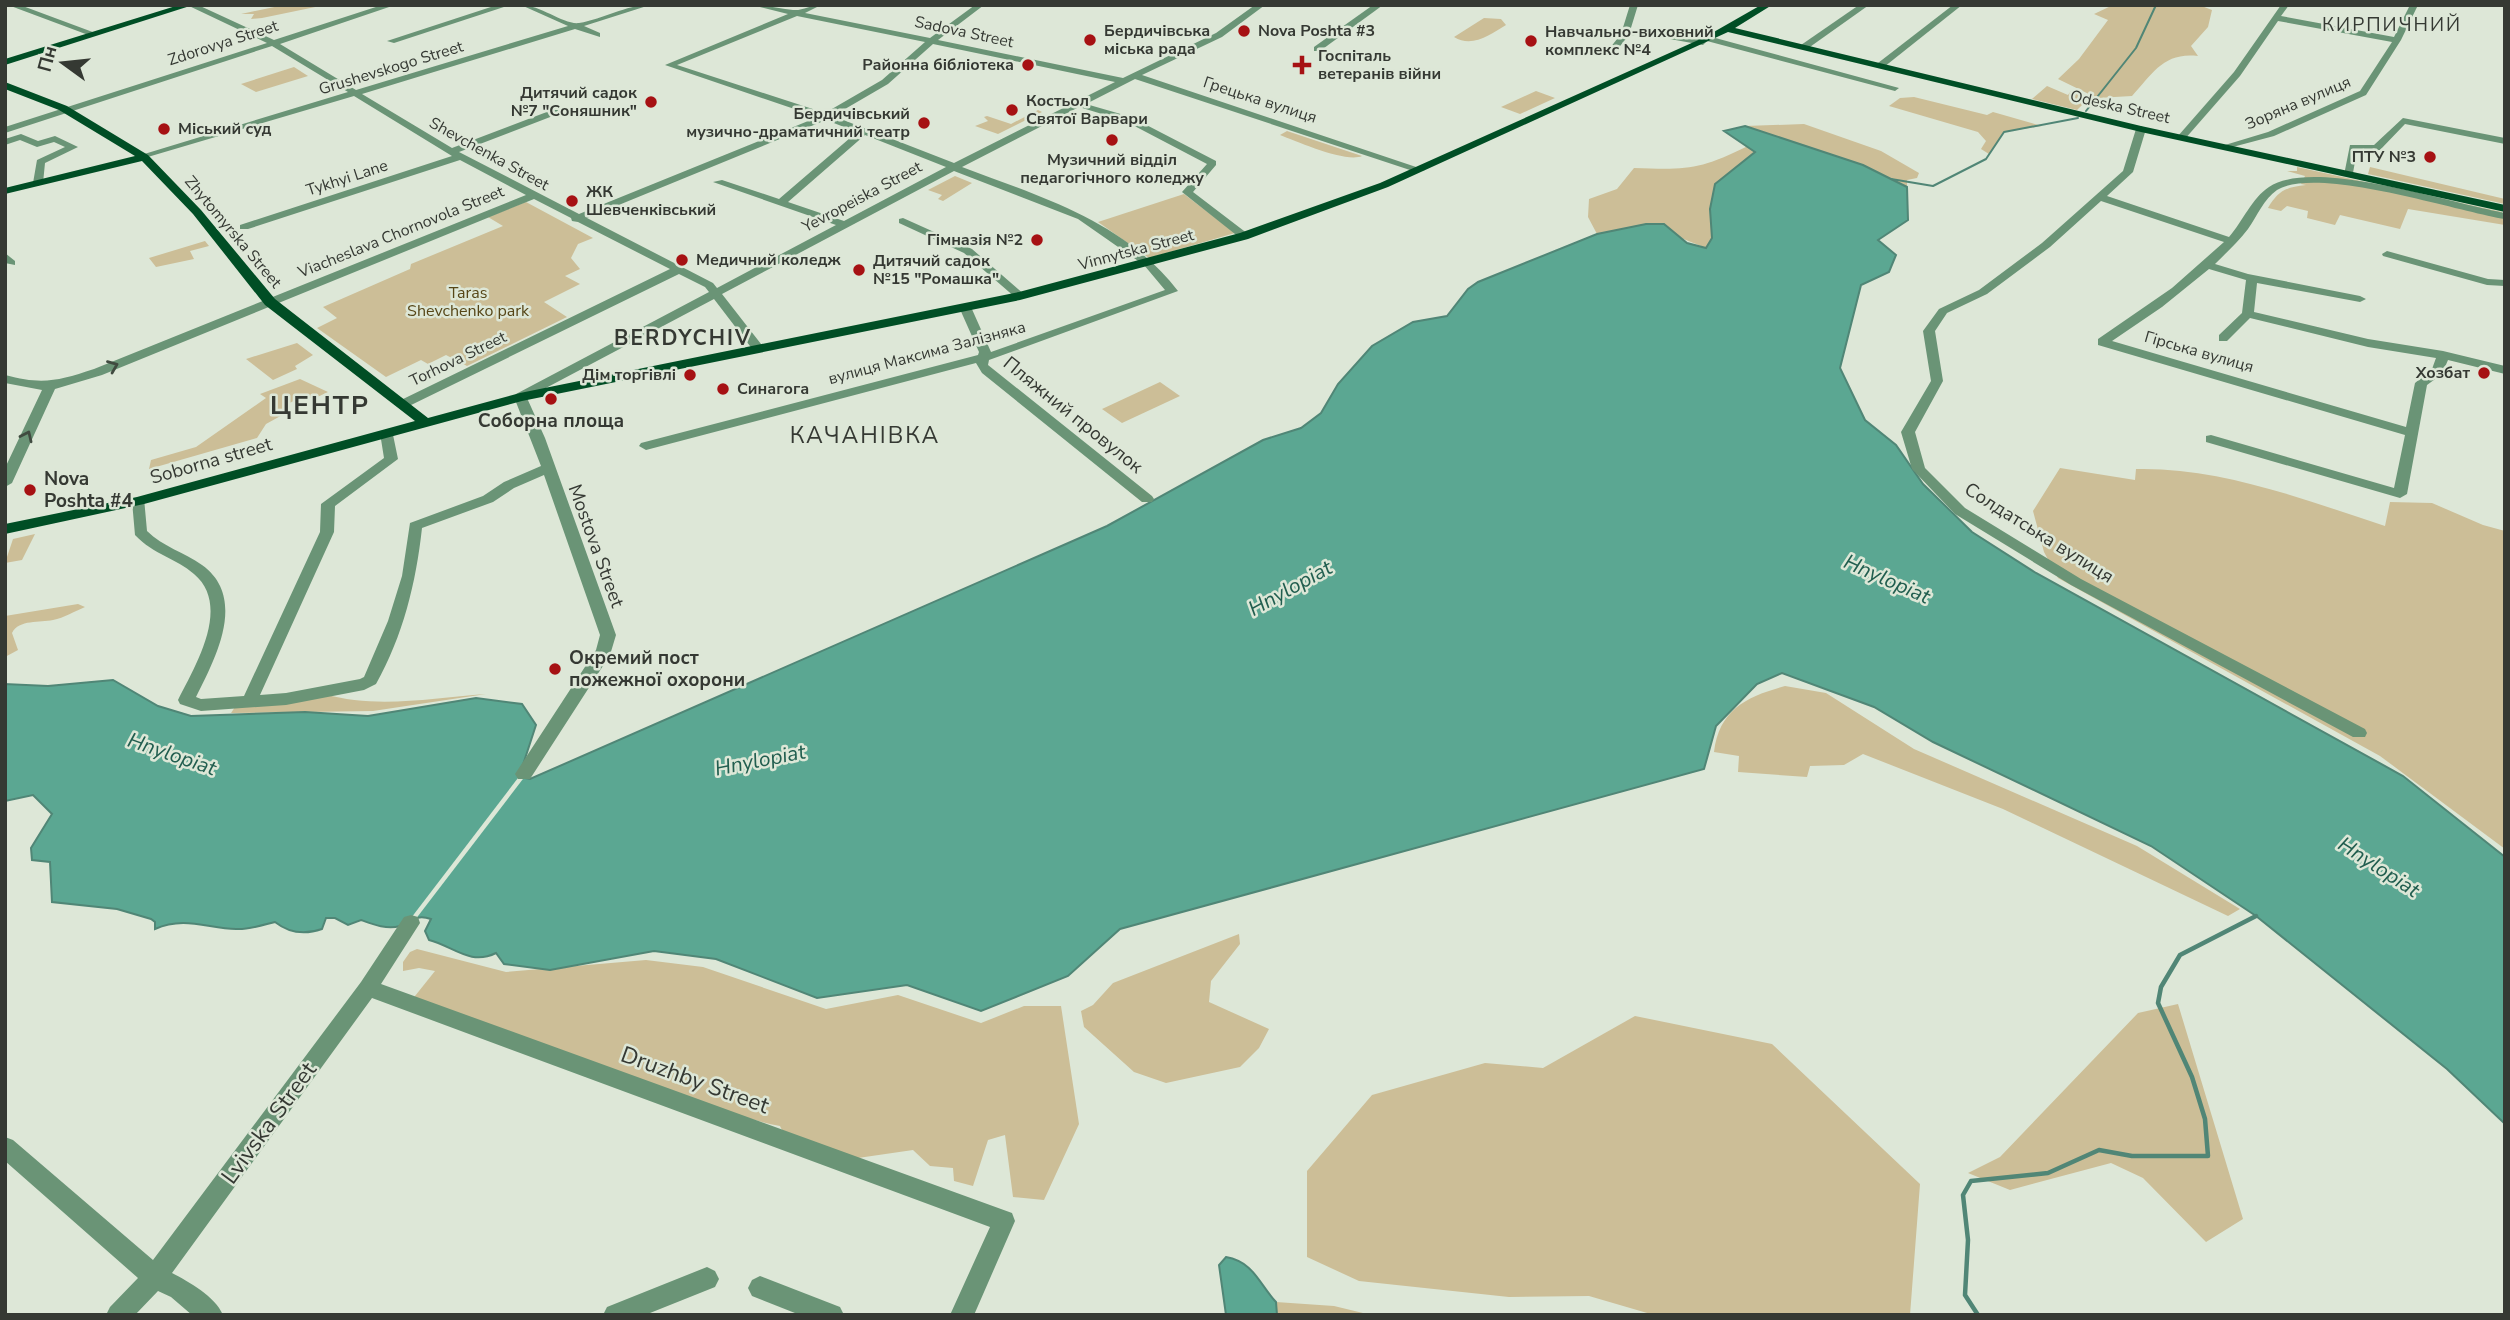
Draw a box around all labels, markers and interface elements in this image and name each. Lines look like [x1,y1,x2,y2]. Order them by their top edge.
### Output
street label: Sadova Street [912,11,1016,53]
district label: КИРПИЧНИЙ [2322,12,2462,38]
street label: Zdorovya Street [165,15,281,71]
place label: Бердичівська міська рада [1104,20,1210,60]
place label: Nova Poshta #3 [1258,20,1375,42]
place label: Навчально-виховний комплекс №4 [1545,21,1714,61]
marker: Nova Poshta #3 [1236,23,1252,39]
north arrow [28,28,98,98]
marker: Бердичівська міська рада [1082,32,1098,48]
marker: Навчально-виховний комплекс №4 [1523,33,1539,49]
street label: Grushevskogo Street [316,35,466,100]
text: Пн [32,43,63,75]
place label: Госпіталь ветеранів війни [1318,45,1441,85]
place label: Районна бібліотека [862,54,1014,76]
marker: Госпіталь ветеранів війни [1292,55,1312,75]
marker: Районна бібліотека [1020,57,1036,73]
street label: Грецька вулиця [1200,71,1320,129]
street label: Зоряна вулиця [2242,71,2354,135]
place label: Дитячий садок №7 "Соняшник" [511,82,638,122]
street label: Odeska Street [2068,85,2173,129]
place label: Костьол Святої Варвари [1026,90,1148,130]
marker: Дитячий садок №7 "Соняшник" [643,94,659,110]
marker: Костьол Святої Варвари [1004,102,1020,118]
place label: Бердичівський музично-драматичний театр [686,103,910,143]
street label: Shevchenka Street [425,112,553,196]
marker: Бердичівський музично-драматичний театр [916,115,932,131]
place label: Міський суд [178,118,272,140]
marker: Міський суд [156,121,172,137]
marker: Музичний відділ педагогічного коледжу [1104,132,1120,148]
place label: ПТУ №3 [2352,146,2416,168]
place label: Музичний відділ педагогічного коледжу [1020,149,1204,189]
marker: ПТУ №3 [2422,149,2438,165]
street label: Tykhyi Lane [303,154,391,202]
street label: Yevropeiska Street [797,156,926,238]
street label: Zhytomyrska Street [179,171,287,293]
street label: Viacheslava Chornovola Street [294,180,508,284]
place label: ЖК Шевченківський [586,181,716,221]
marker: ЖК Шевченківський [564,193,580,209]
street label: Vinnytska Street [1075,224,1197,276]
place label: Гімназія №2 [927,229,1023,251]
marker: Гімназія №2 [1029,232,1045,248]
place label: Медичний коледж [696,249,841,271]
place label: Дитячий садок №15 "Ромашка" [873,250,999,290]
marker: Медичний коледж [674,252,690,268]
marker: Дитячий садок №15 "Ромашка" [851,262,867,278]
park label: Taras Shevchenko park [407,282,530,322]
street label: вулиця Максима Залізняка [826,316,1028,390]
district label: BERDYCHIV [614,324,752,352]
street label: Torhova Street [406,326,510,392]
street label: Гірська вулиця [2142,326,2256,378]
street label: Пляжний провулок [998,350,1148,480]
one-way arrow [106,360,118,374]
place label: Хозбат [2415,362,2470,384]
place label: Дім торгівлі [582,364,676,386]
marker: Хозбат [2476,365,2492,381]
marker: Дім торгівлі [682,367,698,383]
place label: Синагога [737,378,809,400]
marker: Синагога [715,381,731,397]
district label: ЦЕНТР [270,388,370,423]
marker: Соборна площа [543,391,559,407]
place label: Соборна площа [478,408,624,434]
district label: КАЧАНІВКА [790,420,940,451]
one-way arrow [19,431,33,443]
street label: Soborna street [147,431,275,491]
place label: Nova Poshta #4 [44,466,133,514]
street label: Солдатська вулиця [1959,476,2119,590]
street label: Mostova Street [562,481,630,611]
marker: Nova Poshta #4 [22,482,38,498]
water label: Hnylopiat [1839,548,1935,611]
water label: Hnylopiat [1243,553,1338,623]
place label: Окремий пост пожежної охорони [569,645,745,693]
marker: Окремий пост пожежної охорони [547,661,563,677]
water label: Hnylopiat [124,726,221,782]
water label: Hnylopiat [712,737,808,783]
water label: Hnylopiat [2333,830,2426,904]
street label: Druzhby Street [617,1039,774,1122]
street label: Lvivska Street [214,1055,324,1190]

